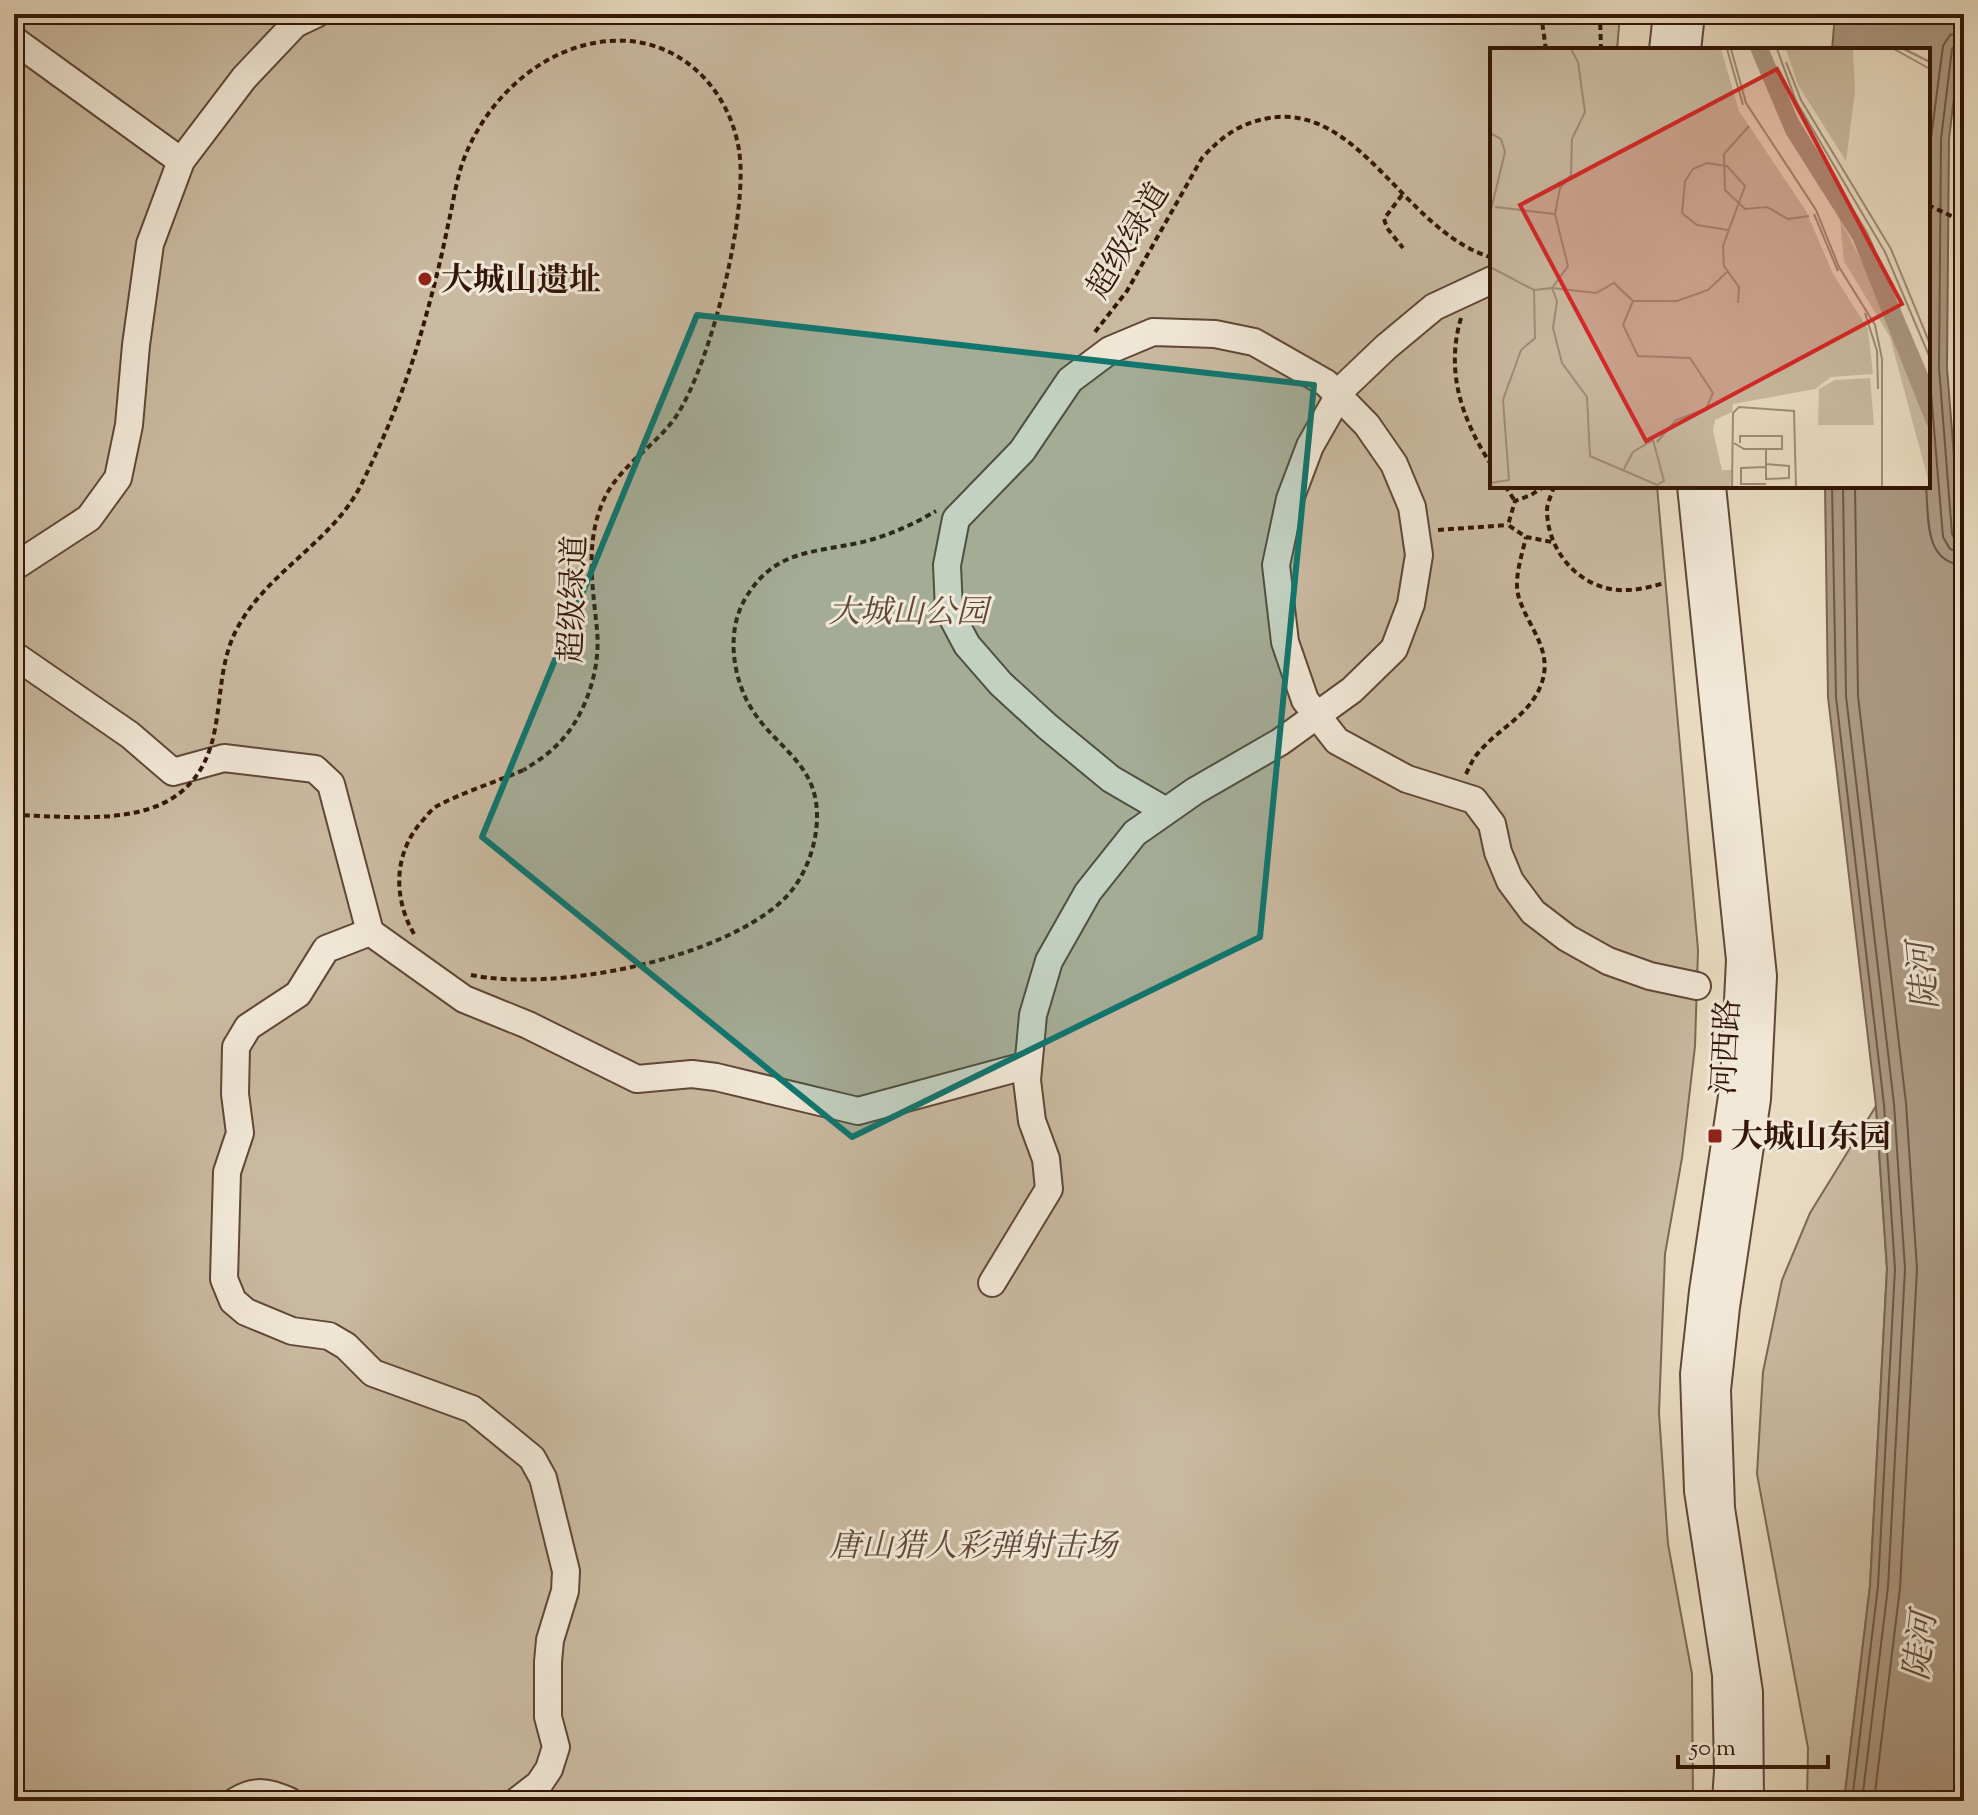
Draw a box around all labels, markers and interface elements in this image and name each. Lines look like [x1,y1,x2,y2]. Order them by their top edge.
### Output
inset map [1490,48,1930,488]
street label: 超级绿道 [1077,175,1182,308]
place label: 大城山遗址 [441,259,601,305]
marker: 大城山遗址 [416,270,434,288]
street label: 超级绿道 [550,534,600,664]
park label: 大城山公园 [828,591,993,637]
water label: 陡河 [1898,934,1953,1012]
street label: 河西路 [1703,998,1753,1096]
place label: 大城山东园 [1731,1116,1891,1162]
marker: 大城山东园 [1706,1127,1724,1145]
park label: 唐山猎人彩弹射击场 [829,1525,1120,1571]
water label: 陡河 [1894,1604,1952,1683]
scale bar [1678,1719,1828,1769]
text: 50 m [1688,1732,1736,1766]

